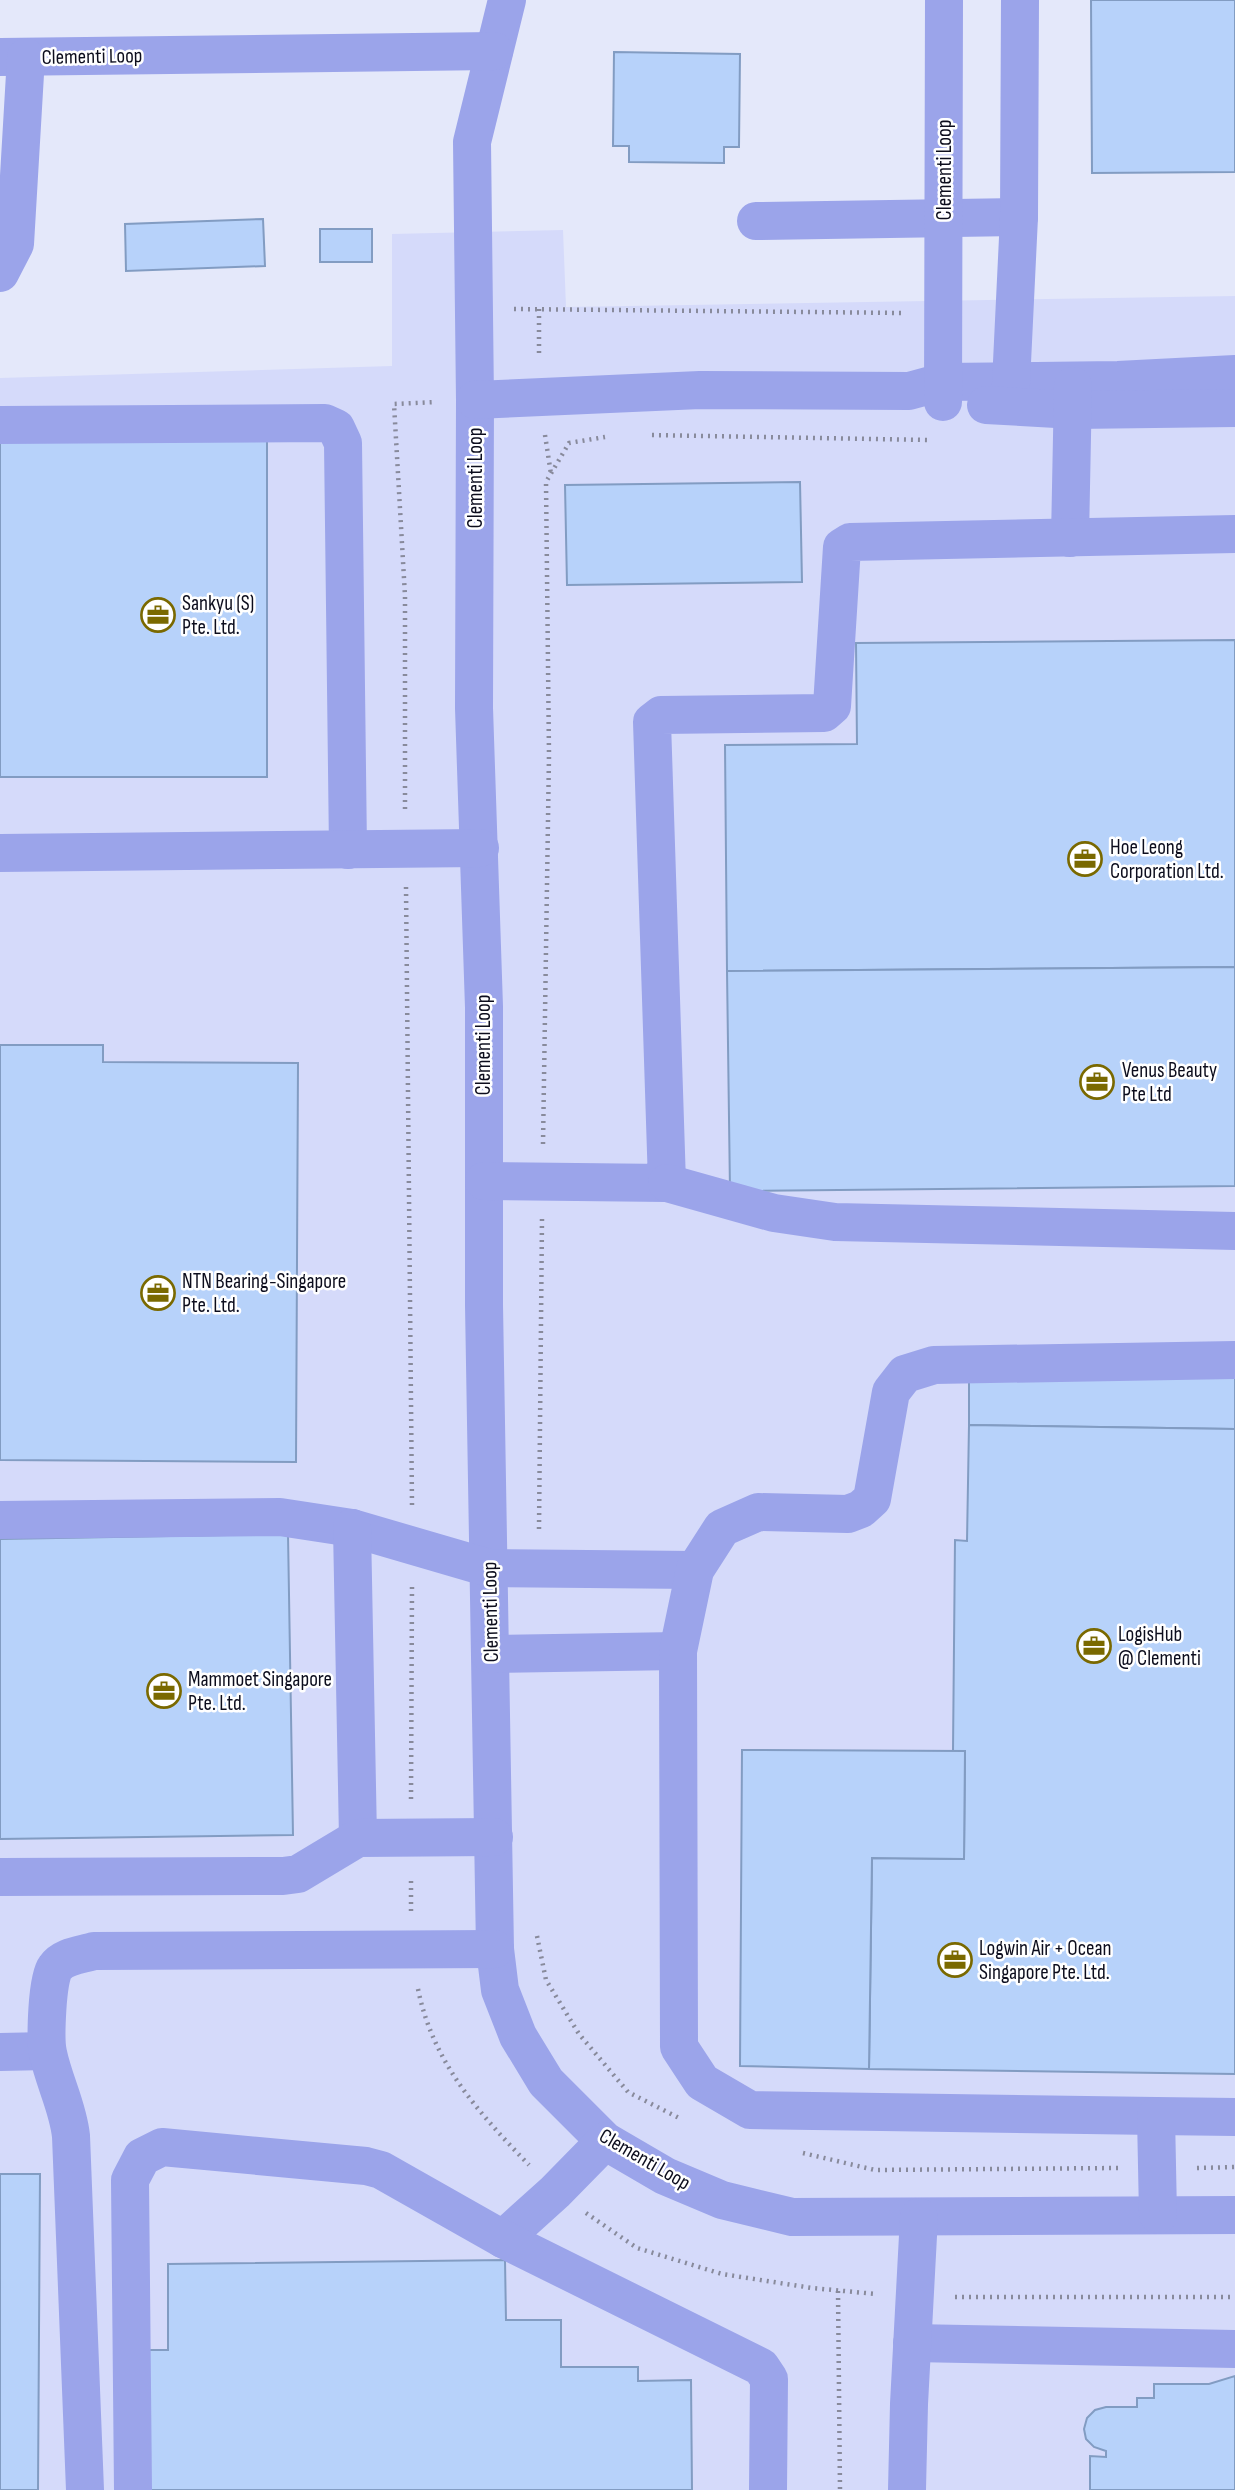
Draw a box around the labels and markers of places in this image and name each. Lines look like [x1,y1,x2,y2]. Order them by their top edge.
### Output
place label: Sankyu (S) Pte. Ltd. [182,591,254,640]
office icon: Sankyu (S) Pte. Ltd. [139,596,177,634]
place label: Hoe Leong Corporation Ltd. [1110,835,1224,884]
office icon: Hoe Leong Corporation Ltd. [1066,840,1104,878]
place label: Venus Beauty Pte Ltd [1122,1058,1217,1107]
office icon: Venus Beauty Pte Ltd [1078,1063,1116,1101]
place label: NTN Bearing-Singapore Pte. Ltd. [182,1269,346,1318]
office icon: NTN Bearing-Singapore Pte. Ltd. [139,1274,177,1312]
place label: LogisHub @ Clementi [1118,1622,1201,1671]
office icon: LogisHub @ Clementi [1075,1627,1113,1665]
place label: Mammoet Singapore Pte. Ltd. [188,1667,332,1716]
office icon: Mammoet Singapore Pte. Ltd. [145,1672,183,1710]
place label: Logwin Air + Ocean Singapore Pte. Ltd. [979,1936,1111,1985]
office icon: Logwin Air + Ocean Singapore Pte. Ltd. [936,1941,974,1979]

